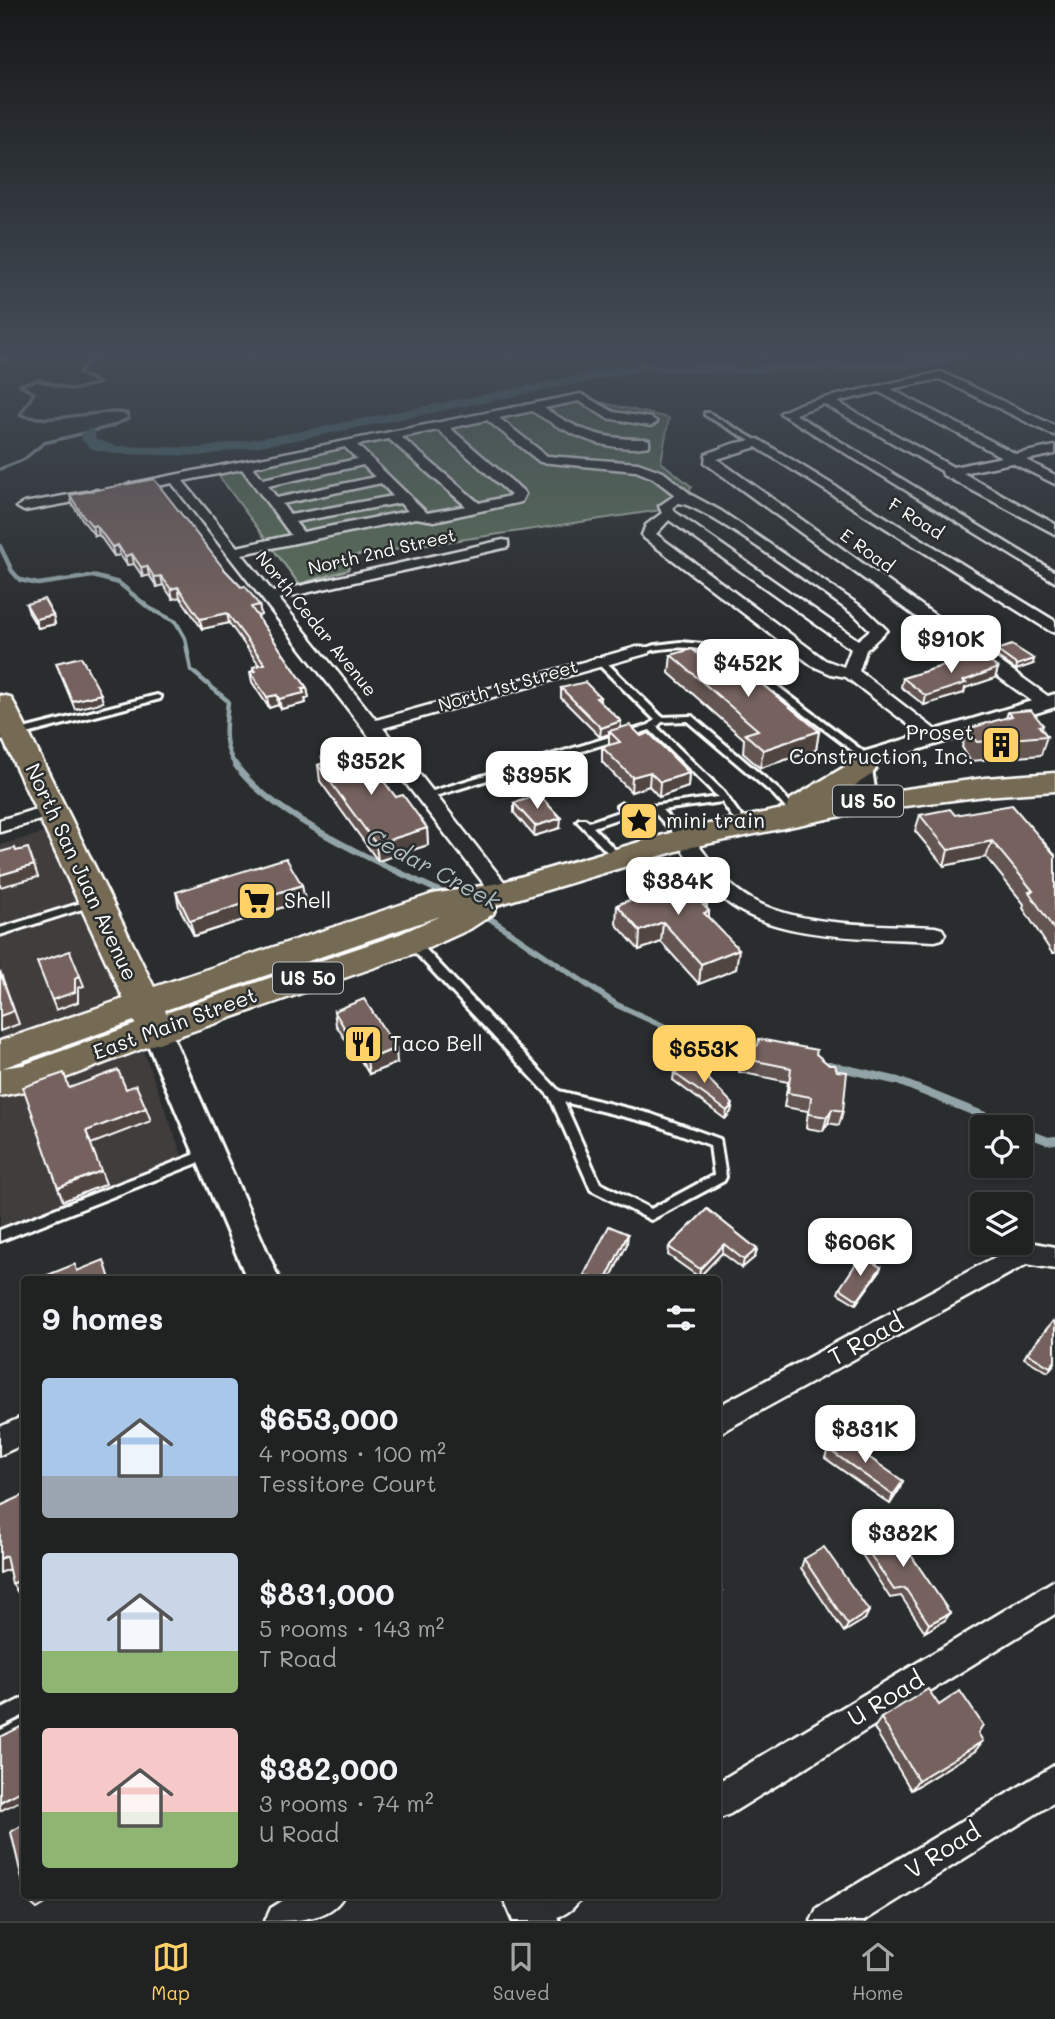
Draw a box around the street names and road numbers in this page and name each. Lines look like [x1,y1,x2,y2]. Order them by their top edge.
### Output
street label: F Road [884,492,949,544]
street label: North 2nd Street [305,522,458,580]
street label: E Road [836,523,899,578]
street label: North Cedar Avenue [251,546,383,701]
street label: North 1st Street [435,654,581,717]
street label: North San Juan Avenue [20,758,145,984]
road number: US 50 [833,786,903,816]
road number: US 50 [273,962,343,994]
street label: East Main Street [89,980,260,1065]
street label: T Road [822,1306,908,1372]
street label: U Road [841,1663,929,1732]
street label: V Road [899,1815,986,1885]

